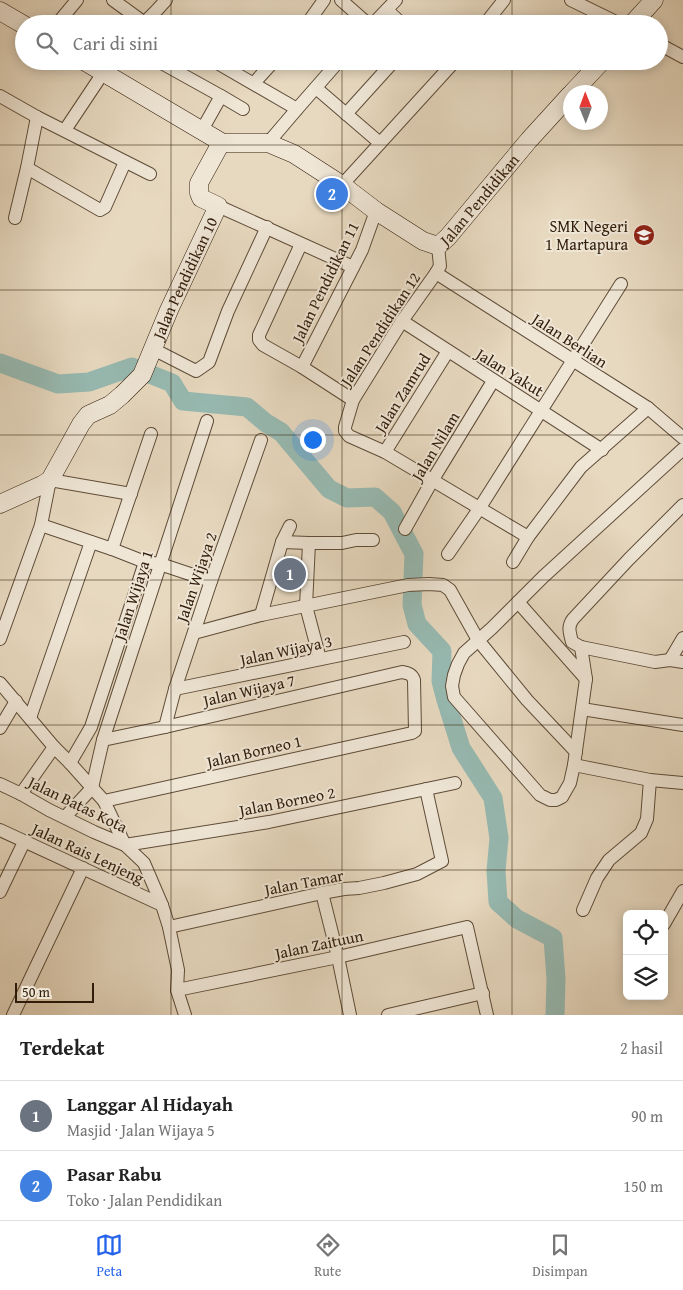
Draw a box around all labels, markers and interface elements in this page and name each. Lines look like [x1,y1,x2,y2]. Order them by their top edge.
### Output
search box [15,15,668,70]
icon: search [33,29,61,57]
text: Cari di sini [73,29,158,57]
north arrow [563,85,608,130]
street label: Jalan Pendidikan [433,149,525,253]
pin: 2 [316,175,348,213]
street label: Jalan Pendidikan 10 [145,213,223,345]
place label: SMK Negeri 1 Martapura [545,214,629,256]
street label: Jalan Pendidikan 11 [284,217,365,348]
school or university icon: SMK Negeri 1 Martapura [632,223,656,247]
street label: Jalan Pendidikan 12 [333,267,426,393]
street label: Jalan Berlian [526,305,613,373]
street label: Jalan Yakut [470,341,549,402]
street label: Jalan Zamrud [367,348,436,439]
street label: Jalan Nilam [404,407,465,487]
your location [300,427,326,453]
street label: Jalan Wijaya 2 [169,529,223,627]
street label: Jalan Wijaya 1 [107,547,159,645]
pin: 1 [274,555,306,593]
street label: Jalan Wijaya 3 [236,629,334,672]
street label: Jalan Wijaya 7 [199,668,298,713]
street label: Jalan Borneo 1 [202,728,304,774]
street label: Jalan Batas Kota [23,769,132,839]
street label: Jalan Borneo 2 [235,780,337,822]
street label: Jalan Rais Lenjeng [26,816,148,890]
street label: Jalan Tamar [260,862,346,902]
map controls [623,910,668,1000]
button: locate [623,910,668,955]
street label: Jalan Zaituun [271,923,365,965]
button: layers [623,955,668,1000]
scale bar [15,980,94,1003]
text: 50 m [22,982,50,1002]
text: Terdekat [20,1032,104,1063]
text: 2 hasil [620,1036,663,1060]
text: Langgar Al Hidayah [67,1090,233,1118]
text: 1 [32,1104,40,1128]
text: 90 m [631,1104,663,1128]
text: Masjid · Jalan Wijaya 5 [67,1118,215,1142]
text: Pasar Rabu [67,1160,161,1188]
text: 2 [32,1174,40,1198]
text: 150 m [623,1174,663,1198]
text: Toko · Jalan Pendidikan [67,1188,222,1212]
tab: Peta [95,1231,123,1281]
tab: Rute [314,1231,342,1281]
tab: Disimpan [532,1231,588,1281]

